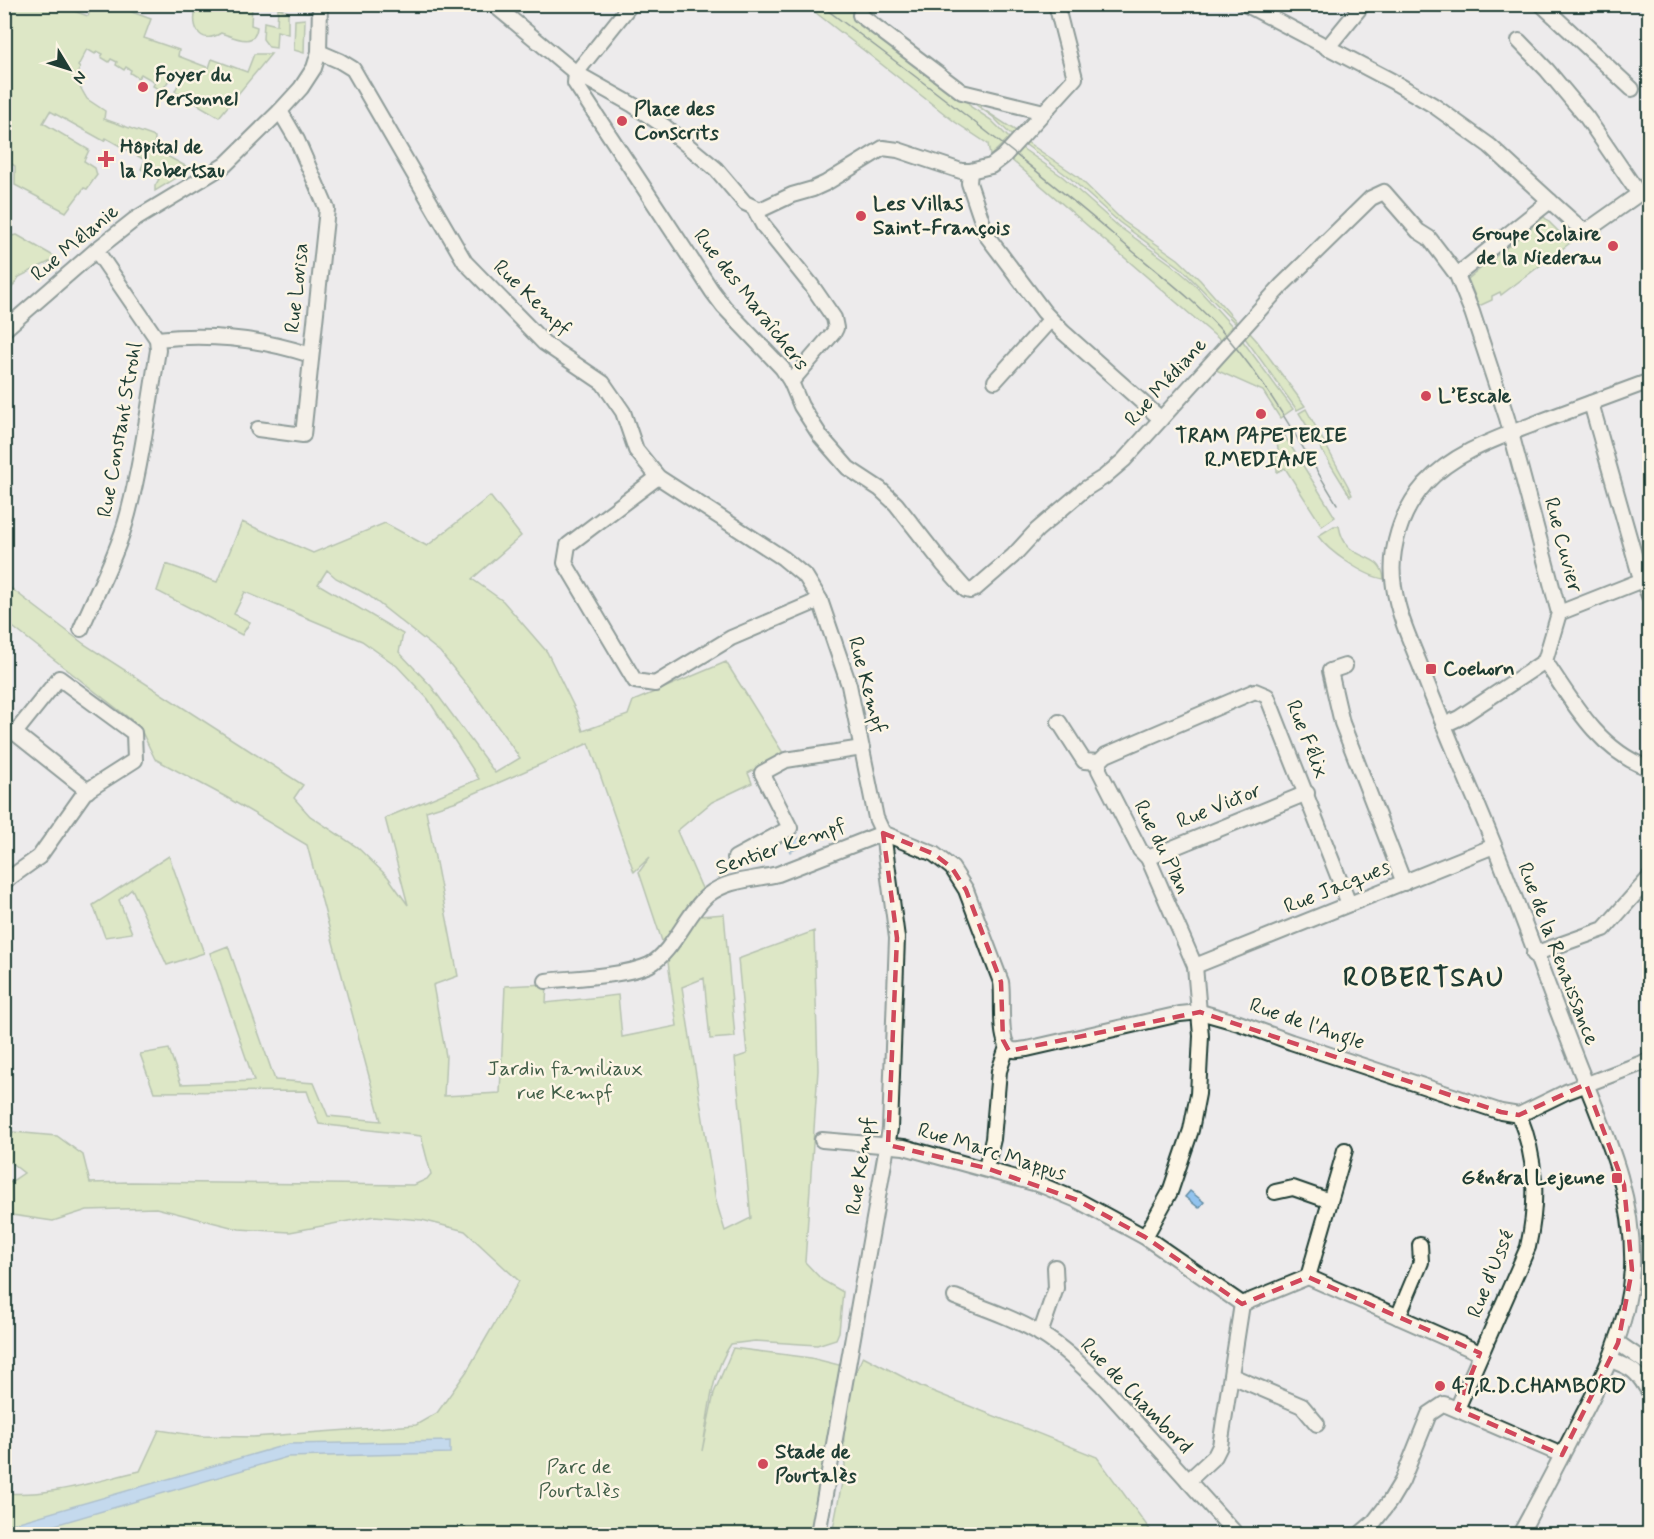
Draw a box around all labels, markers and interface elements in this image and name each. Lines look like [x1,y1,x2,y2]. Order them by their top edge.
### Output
north arrow [39,39,99,99]
place label: Foyer du Personnel [155,61,238,113]
text: N [68,67,91,88]
marker: Foyer du Personnel [136,80,150,94]
place label: Place des Conscrits [634,95,719,147]
marker: Place des Conscrits [615,114,629,128]
place label: Hôpital de la Robertsau [120,133,225,185]
marker: Hôpital de la Robertsau [97,150,115,168]
place label: Les Villas Saint-François [873,190,1011,242]
street label: Rue Mélanie [25,198,125,288]
marker: Les Villas Saint-François [854,209,868,223]
place label: Groupe Scolaire de la Niederau [1472,220,1602,272]
street label: Rue des Maraîchers [687,223,815,377]
marker: Groupe Scolaire de la Niederau [1606,239,1620,253]
street label: Rue Lovisa [278,242,316,334]
street label: Rue Kempf [487,254,577,342]
street label: Rue Médiane [1119,331,1214,433]
street label: Rue Constant Strohl [91,340,149,520]
place label: L’Escale [1438,382,1512,410]
marker: L’Escale [1419,389,1433,403]
marker: TRAM PAPETERIE R.MEDIANE [1254,407,1268,421]
place label: TRAM PAPETERIE R.MEDIANE [1175,422,1347,474]
street label: Rue Cuvier [1537,494,1589,596]
street label: Rue Kempf [841,634,893,736]
place label: Coehorn [1443,655,1515,683]
marker: Coehorn [1424,662,1438,676]
street label: Rue Félix [1279,696,1335,782]
street label: Rue Victor [1173,776,1266,836]
street label: Rue du Plan [1127,796,1197,898]
street label: Sentier Kempf [712,812,850,882]
street label: Rue Jacques [1280,853,1394,921]
street label: Rue de la Renaissance [1510,859,1606,1049]
district label: ROBERTSAU [1343,961,1505,996]
street label: Rue de l'Angle [1245,991,1368,1059]
park label: Jardin familiaux rue Kempf [487,1055,643,1107]
street label: Rue Kempf [839,1115,883,1217]
street label: Rue Marc Mappus [914,1116,1070,1188]
place label: Général Lejeune [1461,1164,1605,1192]
marker: Général Lejeune [1610,1171,1624,1185]
street label: Rue d'Ussé [1461,1226,1521,1322]
street label: Rue de Chambord [1073,1332,1199,1460]
place label: 47,R.D.CHAMBORD [1452,1372,1626,1400]
marker: 47,R.D.CHAMBORD [1433,1379,1447,1393]
place label: Stade de Pourtalès [775,1438,857,1490]
park label: Parc de Pourtalès [538,1453,620,1505]
marker: Stade de Pourtalès [756,1457,770,1471]

